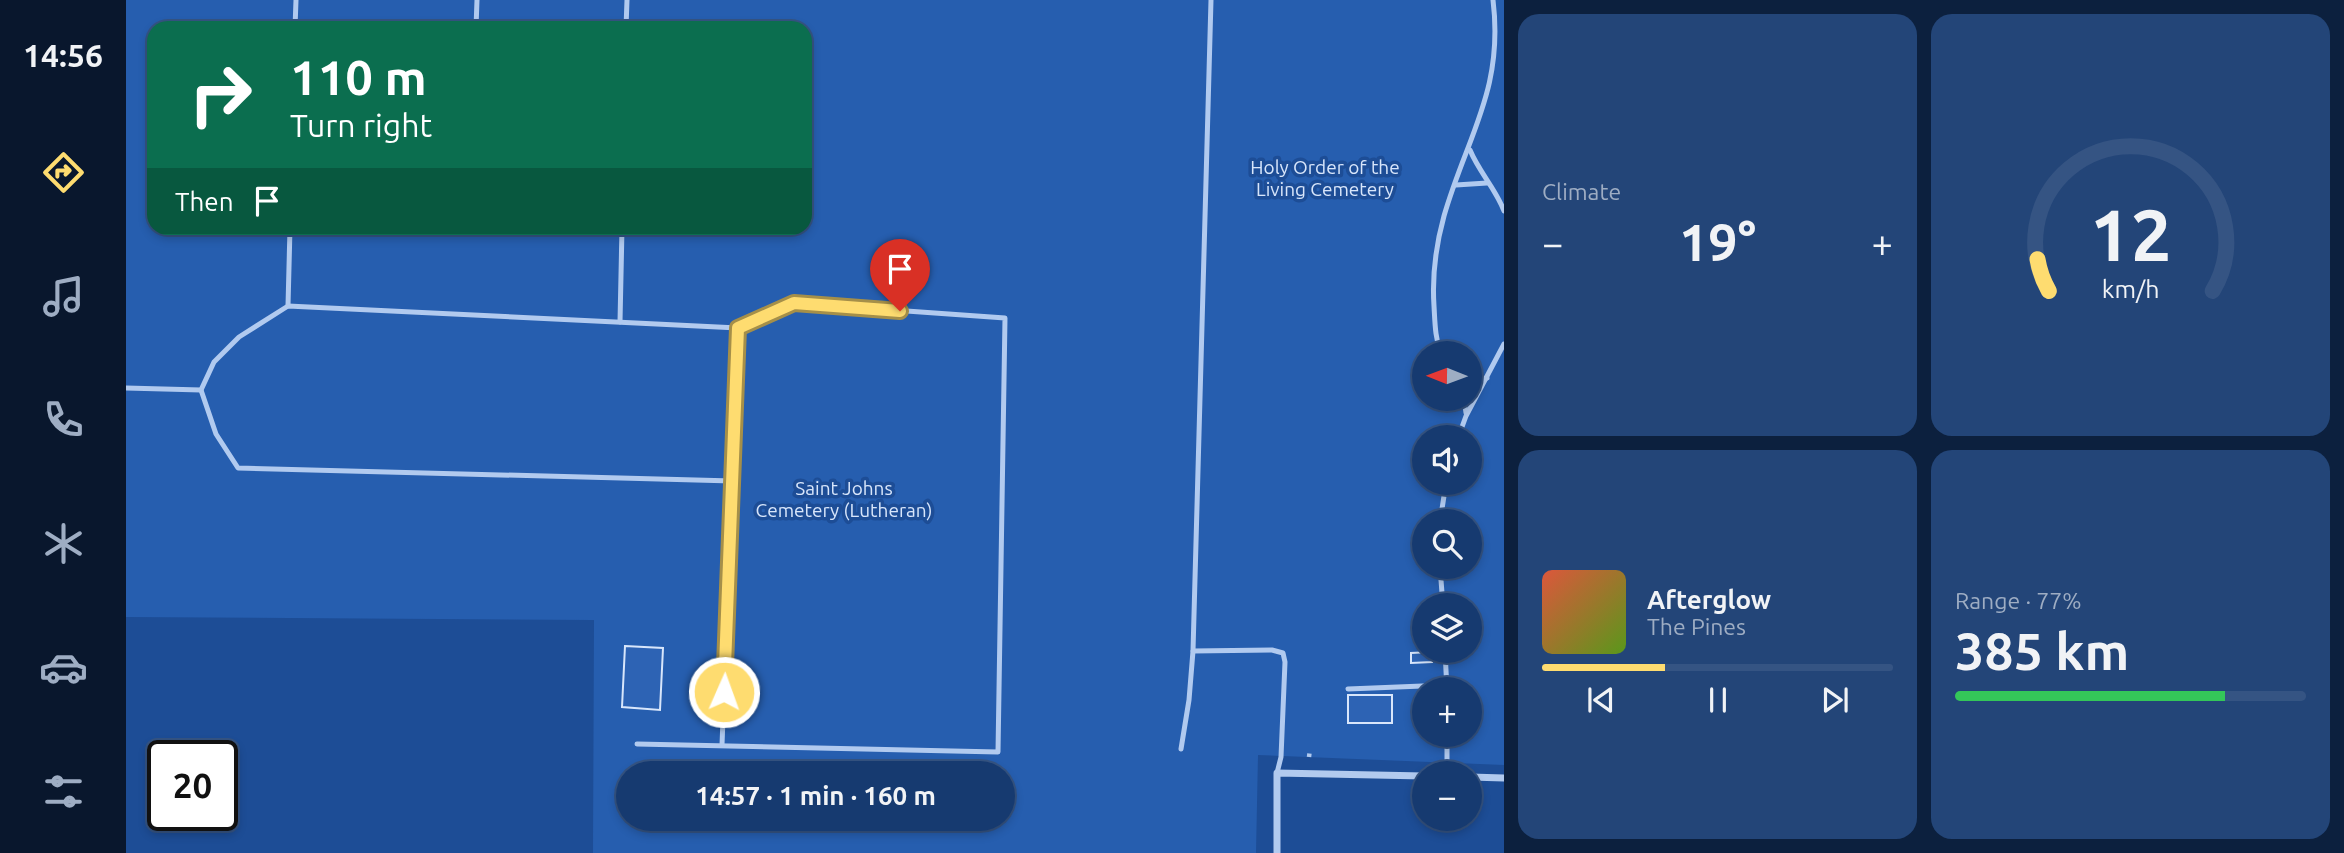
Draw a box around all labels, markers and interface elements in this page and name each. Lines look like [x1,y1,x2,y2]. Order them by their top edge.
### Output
text: 14:56 [23,37,103,73]
icon: right [175,49,266,140]
text: 110 m [290,49,427,104]
text: Turn right [290,107,432,143]
icon: directions [39,148,88,197]
park label: Holy Order of the Living Cemetery [1250,156,1400,200]
text: Climate [1542,179,1621,204]
icon: arrive [248,182,286,220]
text: Then [175,187,234,216]
text: 12 [2089,193,2172,275]
text: 19° [1679,213,1756,271]
text: − [1542,222,1563,264]
text: + [1872,222,1893,264]
pin [870,239,930,311]
icon: arrive [881,250,919,288]
icon: music [39,272,88,321]
text: km/h [2102,275,2159,303]
north arrow [1412,341,1482,411]
map controls [1412,341,1482,831]
icon: phone [39,395,88,444]
button: sound [1412,425,1482,495]
park label: Saint Johns Cemetery (Lutheran) [756,477,932,521]
button: search [1412,509,1482,579]
icon: climate [39,519,88,568]
text: Afterglow [1647,585,1771,614]
text: Range · 77% [1955,588,2082,613]
button: layers [1412,593,1482,663]
text: The Pines [1647,614,1746,639]
text: 385 km [1955,622,2129,680]
icon: car [39,643,88,692]
position arrow [687,655,761,729]
button: + [1412,677,1482,747]
icon: previous [1582,681,1620,719]
icon: pause [1699,681,1737,719]
icon: next [1816,681,1854,719]
speed limit sign: 20 [147,740,238,831]
button: − [1412,761,1482,831]
icon: filters [39,767,88,816]
text: 14:57 · 1 min · 160 m [695,781,936,810]

